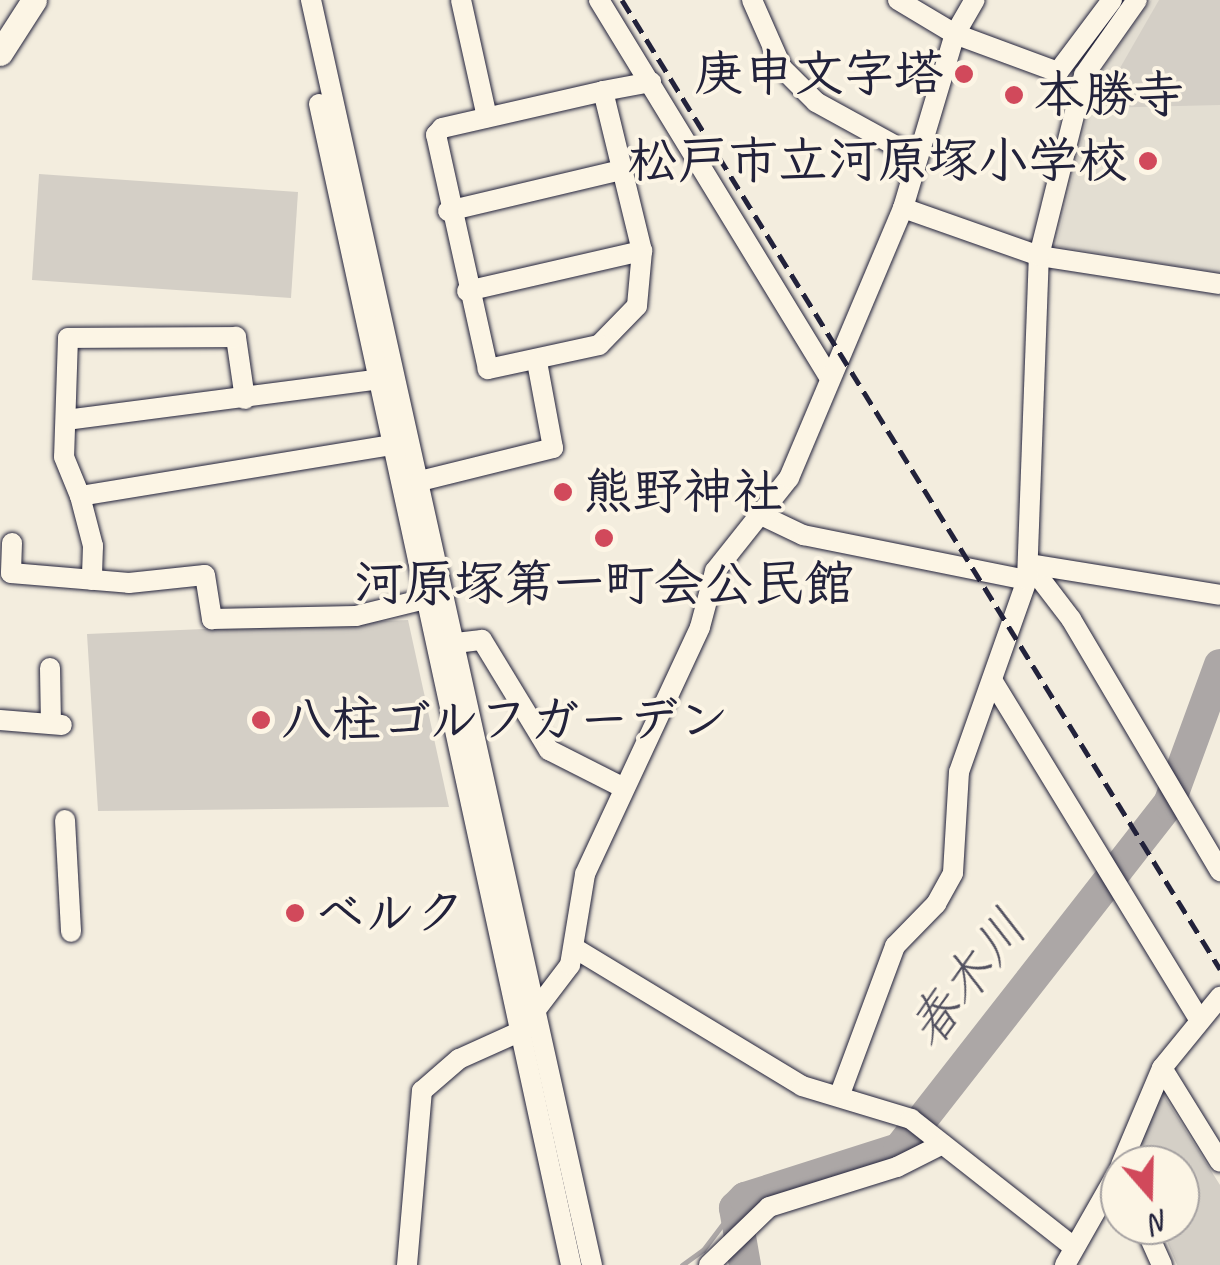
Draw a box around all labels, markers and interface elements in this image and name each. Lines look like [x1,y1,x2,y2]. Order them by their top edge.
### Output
place label: 庚申文字塔 [694,44,944,104]
marker: 庚申文字塔 [953,63,975,85]
place label: 本勝寺 [1034,65,1184,125]
marker: 本勝寺 [1003,84,1025,106]
place label: 松戸市立河原塚小学校 [628,131,1128,191]
marker: 松戸市立河原塚小学校 [1137,150,1159,172]
place label: 熊野神社 [583,462,783,522]
marker: 熊野神社 [552,481,574,503]
marker: 河原塚第一町会公民館 [593,527,615,549]
place label: 河原塚第一町会公民館 [354,554,854,614]
place label: 八柱ゴルフガーデン [281,690,731,750]
marker: 八柱ゴルフガーデン [250,709,272,731]
place label: ベルク [315,883,465,943]
water label: 春木川 [895,898,1041,1060]
marker: ベルク [284,902,306,924]
north arrow [1100,1145,1200,1245]
text: N [1146,1202,1174,1241]

